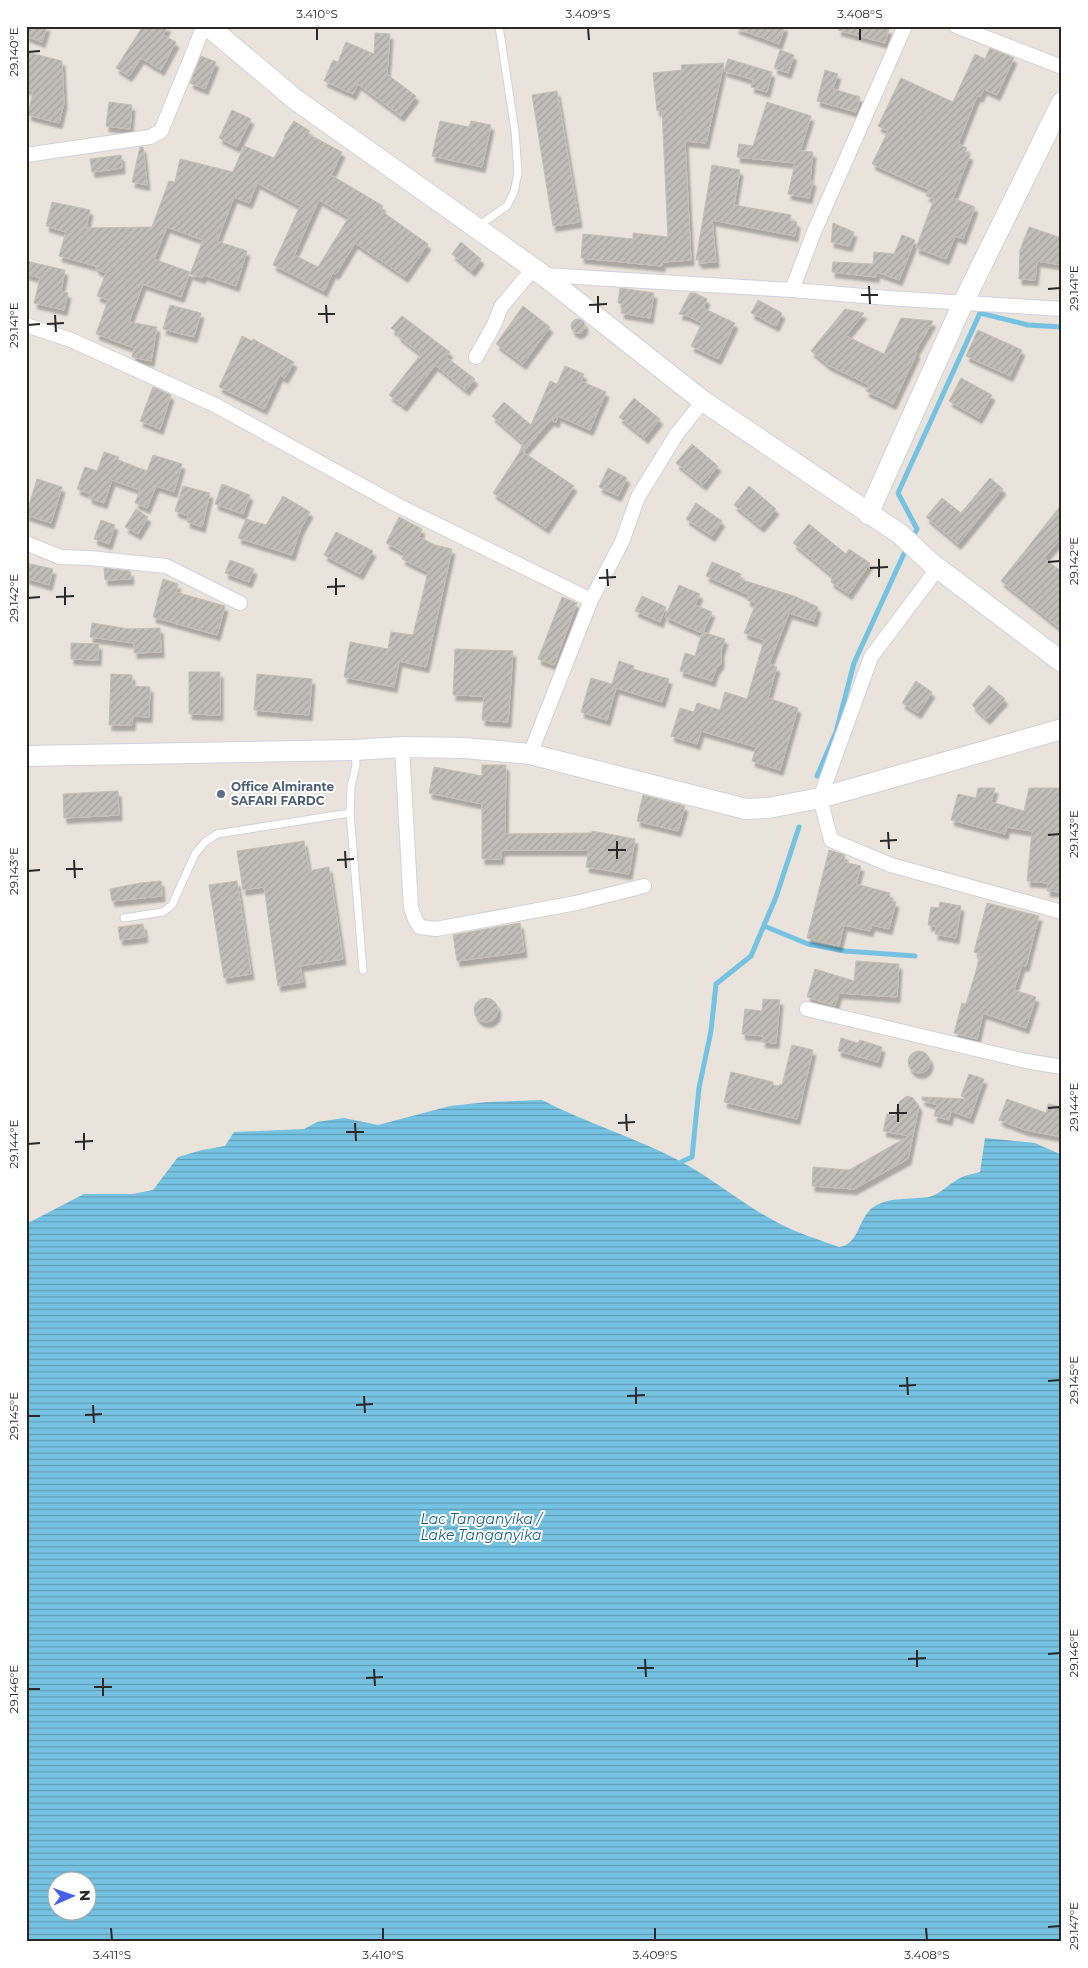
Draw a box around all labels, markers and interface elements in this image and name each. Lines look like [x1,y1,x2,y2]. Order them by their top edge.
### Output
text: 3.410°S [296,6,338,21]
text: 3.409°S [565,6,611,21]
text: 3.408°S [837,6,883,21]
text: 29.140°E [6,27,21,77]
text: 29.141°E [1066,265,1081,311]
text: 29.141°E [6,302,21,348]
text: 29.142°E [1066,537,1081,585]
text: 29.142°E [6,574,21,622]
place label: Office Almirante SAFARI FARDC [231,779,334,808]
marker: Office Almirante SAFARI FARDC [215,788,227,800]
text: 29.143°E [1066,810,1081,858]
text: 29.143°E [6,847,21,895]
text: 29.144°E [1066,1082,1081,1132]
text: 29.144°E [6,1119,21,1169]
text: 29.145°E [1066,1356,1081,1404]
text: 29.145°E [6,1392,21,1440]
water label: Lac Tanganyika / Lake Tanganyika [420,1510,544,1544]
text: 29.146°E [1066,1629,1081,1677]
text: 29.146°E [6,1665,21,1713]
north arrow [48,1870,98,1920]
text: N [76,1890,94,1902]
text: 29.147°E [1066,1902,1081,1950]
text: 3.411°S [93,1947,131,1962]
text: 3.410°S [362,1947,404,1962]
text: 3.409°S [632,1947,678,1962]
text: 3.408°S [904,1947,950,1962]

